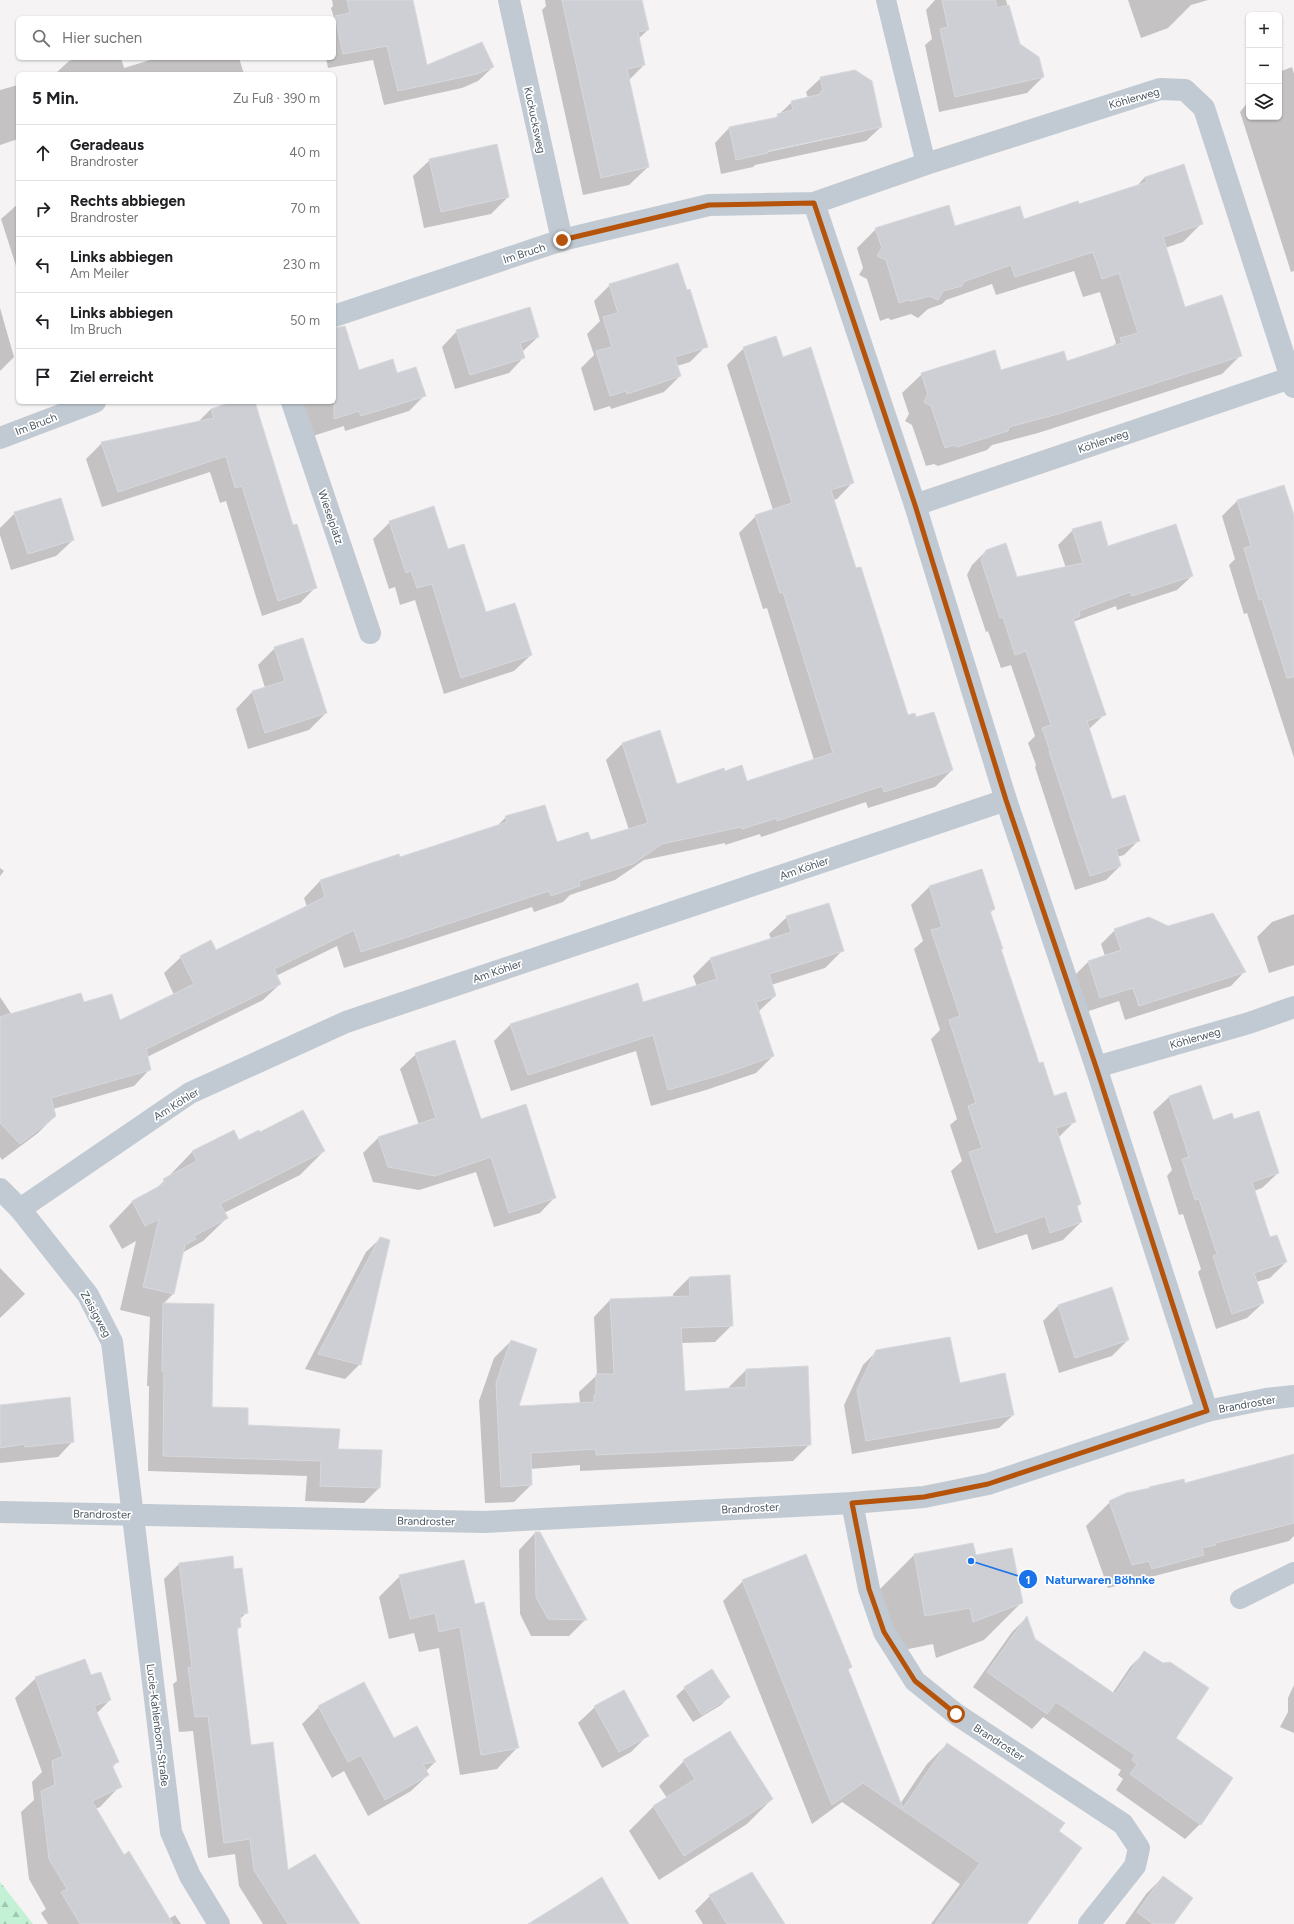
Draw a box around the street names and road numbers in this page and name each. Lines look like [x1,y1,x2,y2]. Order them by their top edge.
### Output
street label: Köhlerweg [1107,85,1161,112]
street label: Kuckucksweg [521,86,548,155]
street label: Im Bruch [501,241,547,266]
street label: Im Bruch [13,411,59,438]
street label: Köhlerweg [1076,427,1130,456]
street label: Wieselplatz [315,488,346,546]
street label: Am Köhler [778,854,831,883]
street label: Am Köhler [471,957,524,986]
street label: Köhlerweg [1168,1025,1222,1052]
street label: Am Köhler [151,1085,201,1123]
street label: Zeisigweg [78,1289,114,1340]
street label: Brandroster [1218,1393,1277,1416]
street label: Brandroster [721,1500,779,1517]
street label: Brandroster [73,1507,131,1522]
street label: Brandroster [397,1514,455,1529]
street label: Lucie-Kahlenborn-Straße [144,1663,171,1787]
street label: Brandroster [971,1721,1027,1764]

